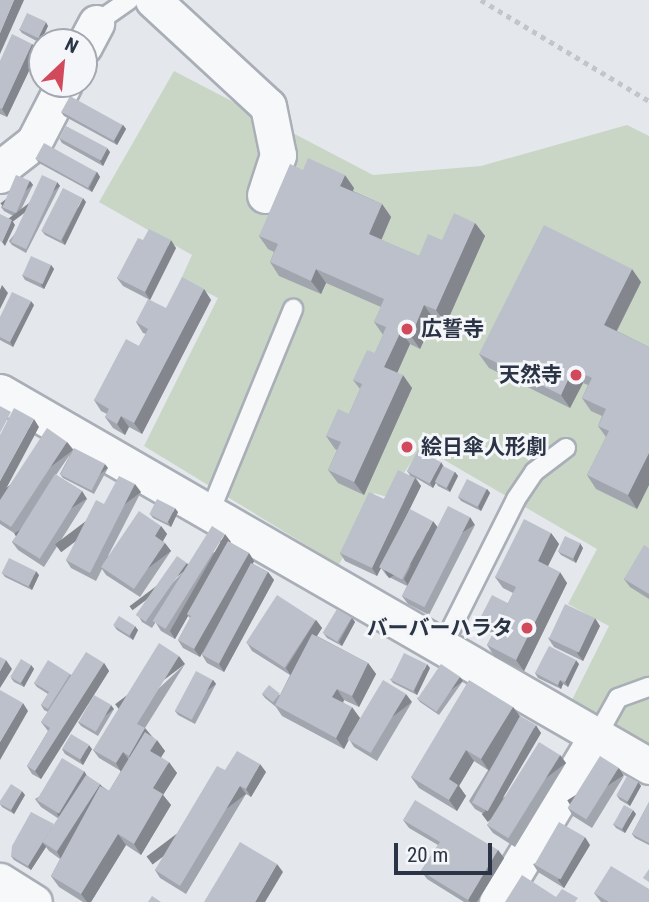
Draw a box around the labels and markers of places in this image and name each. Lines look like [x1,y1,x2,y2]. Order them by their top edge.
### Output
place label: 広誓寺 [421,316,484,342]
marker: 広誓寺 [399,321,415,337]
place label: 天然寺 [499,362,562,388]
marker: 天然寺 [568,367,584,383]
place label: 絵日傘人形劇 [421,434,547,460]
marker: 絵日傘人形劇 [399,439,415,455]
place label: バーバーハラタ [366,615,513,641]
marker: バーバーハラタ [519,620,535,636]

